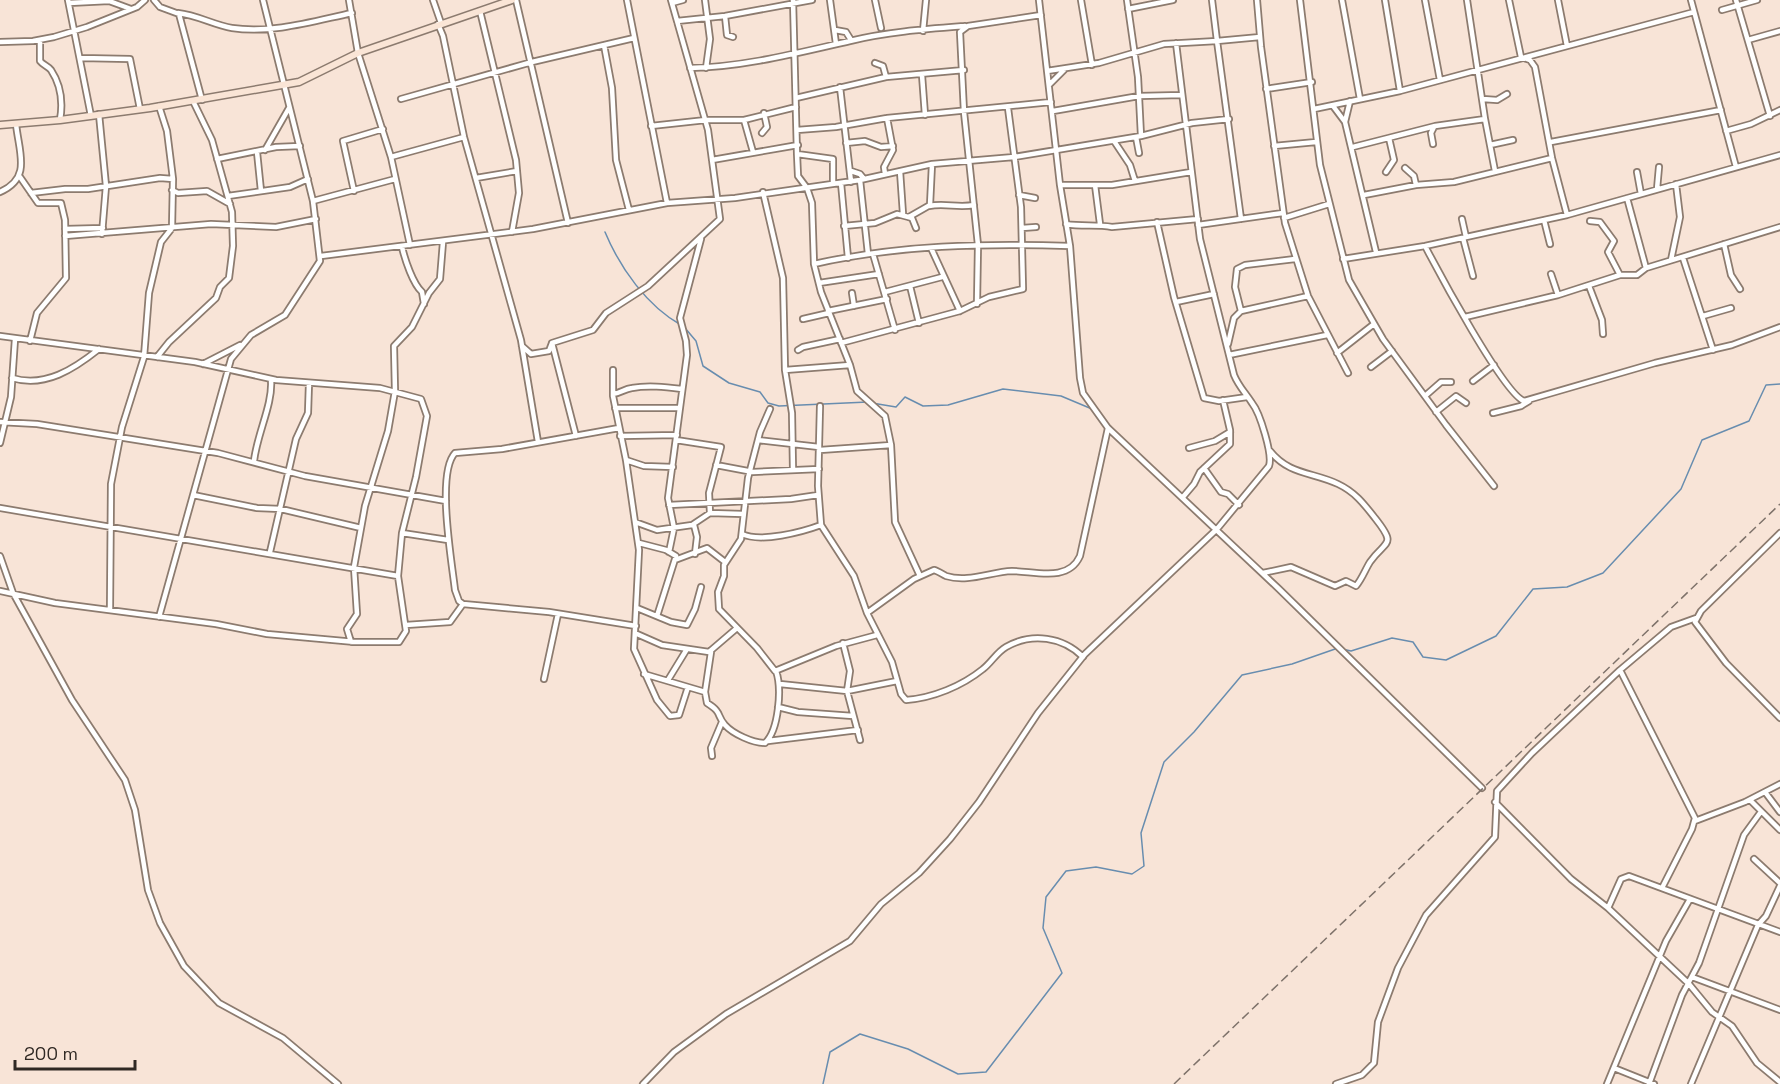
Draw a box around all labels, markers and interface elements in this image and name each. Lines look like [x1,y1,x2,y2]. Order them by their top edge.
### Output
scale bar [15,1033,135,1071]
text: 200 m [24,1042,78,1065]

